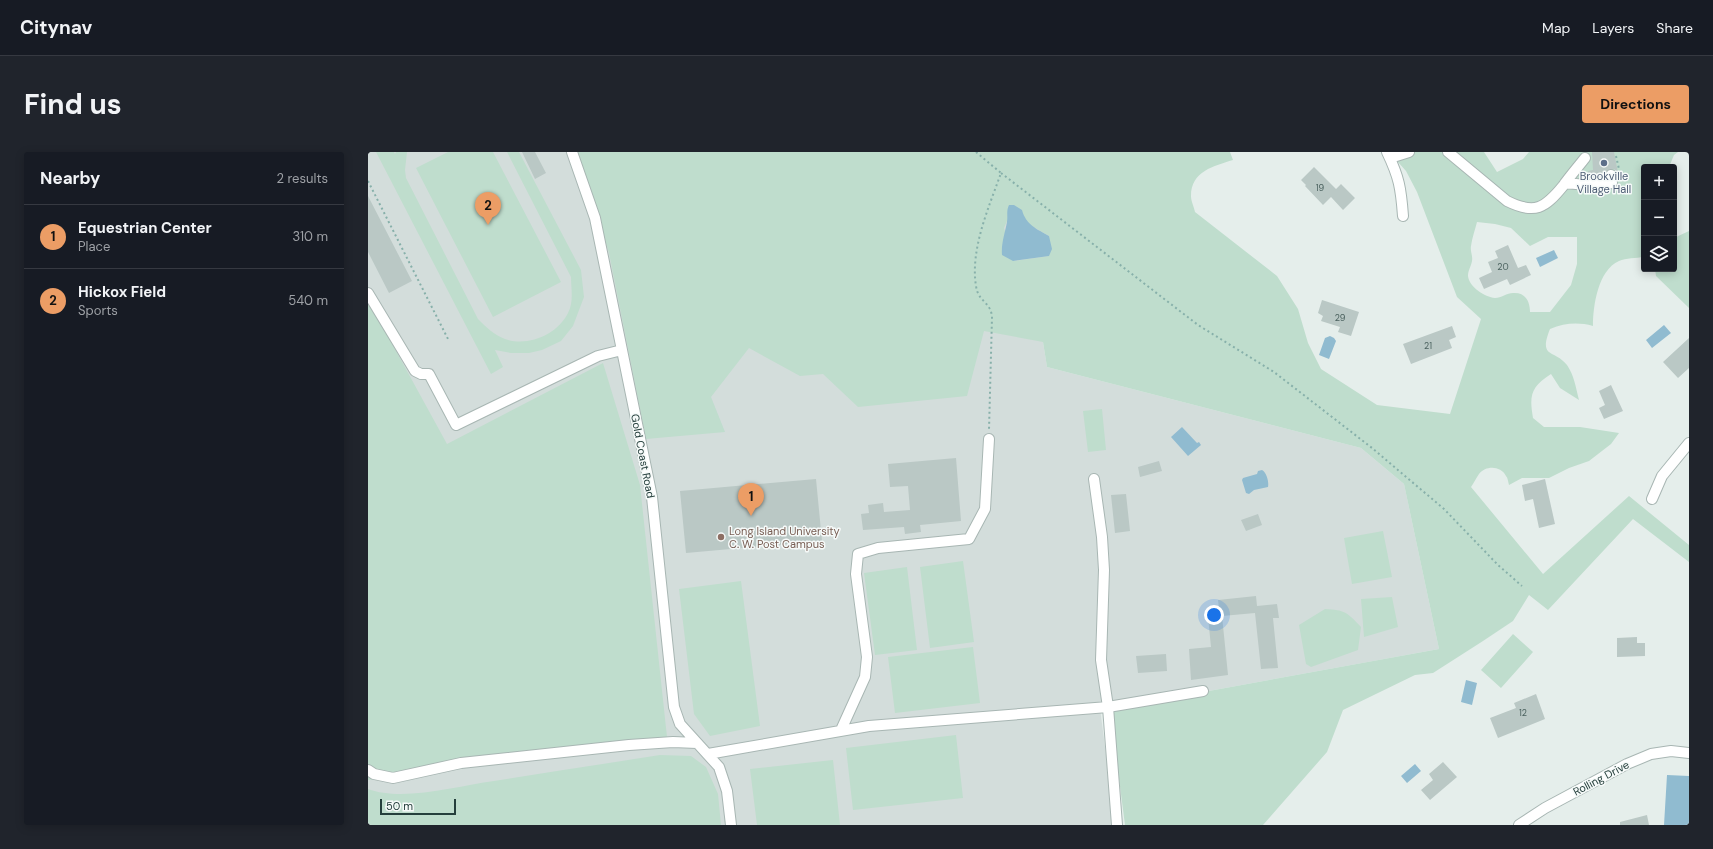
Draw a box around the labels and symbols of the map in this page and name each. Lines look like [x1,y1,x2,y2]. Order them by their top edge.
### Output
marker: Brookville Village Hall [1599,158,1609,168]
place label: Brookville Village Hall [1577,169,1631,196]
house number: 19 [1316,182,1325,194]
pin: 2 [475,192,501,225]
house number: 20 [1497,261,1509,273]
house number: 29 [1335,312,1346,324]
house number: 21 [1424,340,1432,352]
street label: Gold Coast Road [628,413,658,499]
pin: 1 [738,483,764,516]
place label: Long Island University C. W. Post Campus [729,524,840,551]
marker: Long Island University C. W. Post Campus [716,532,726,542]
your location [1204,605,1224,625]
house number: 12 [1519,707,1527,719]
street label: Rolling Drive [1570,757,1632,799]
scale bar [380,797,456,816]

